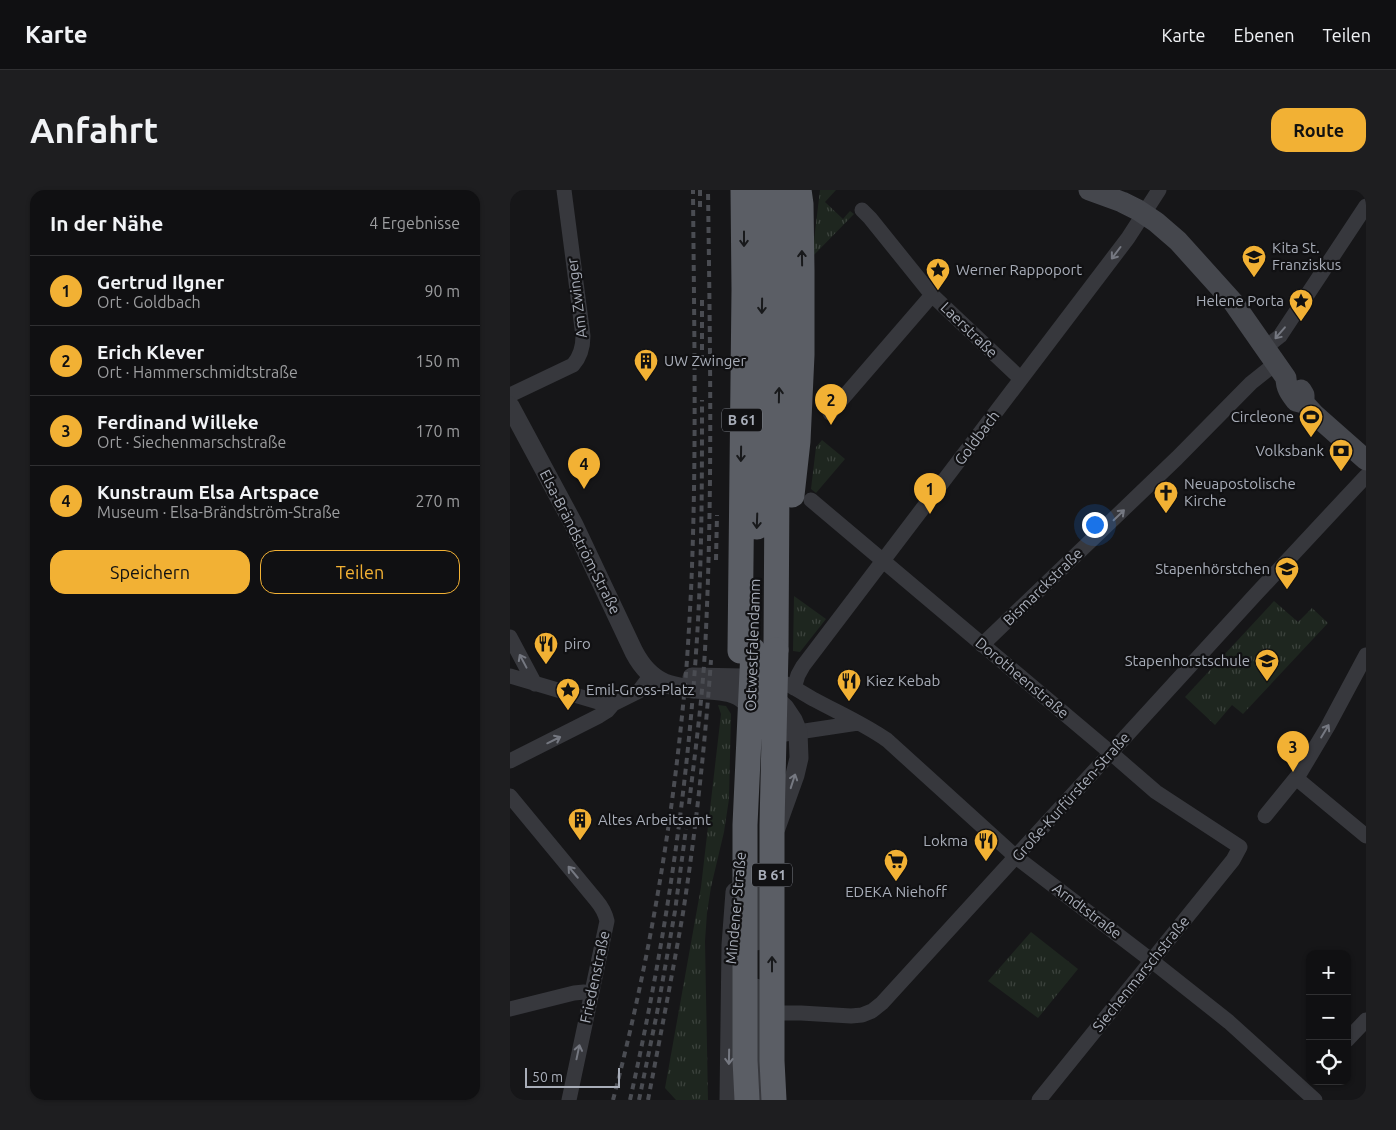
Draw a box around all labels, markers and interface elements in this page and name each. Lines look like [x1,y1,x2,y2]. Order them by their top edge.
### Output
text: Karte [25,21,87,48]
text: Karte [1162,25,1206,45]
text: Ebenen [1234,25,1295,45]
text: Teilen [1323,25,1371,45]
button: Route [1271,108,1366,152]
text: Anfahrt [30,110,158,150]
text: In der Nähe [50,211,163,235]
text: 4 Ergebnisse [369,214,460,232]
one-way arrow [739,230,748,246]
place label: Kita St. Franziskus [1272,239,1341,273]
school or university icon: Kita St. Franziskus [1241,244,1267,278]
one-way arrow [1111,246,1122,259]
one-way arrow [797,251,807,267]
street label: Am Zwinger [563,257,590,339]
place icon: Werner Rappoport [925,257,951,291]
place label: Werner Rappoport [956,261,1082,278]
text: Gertrud Ilgner [97,271,224,293]
text: 1 [61,282,71,300]
text: 90 m [424,282,460,300]
place icon: Helene Porta [1288,288,1314,322]
place label: Helene Porta [1196,292,1284,309]
text: Ort · Goldbach [97,293,201,311]
one-way arrow [757,298,767,314]
street label: Laerstraße [937,298,1001,361]
one-way arrow [1274,327,1286,340]
text: Erich Klever [97,341,204,363]
building icon: UW Zwinger [633,348,659,382]
text: 2 [61,352,71,370]
text: 150 m [415,352,460,370]
place label: UW Zwinger [664,352,747,369]
text: Ort · Hammerschmidtstraße [97,363,298,381]
pin: 2 [815,384,847,425]
one-way arrow [775,387,784,403]
sports icon: Circleone [1298,404,1324,438]
street label: Goldbach [951,407,1002,468]
road number: B 61 [722,408,762,432]
place label: Circleone [1231,408,1294,425]
text: Ferdinand Willeke [97,411,259,433]
text: 3 [61,422,71,440]
text: 170 m [415,422,460,440]
text: Ort · Siechenmarschstraße [97,433,286,451]
bank icon: Volksbank [1328,438,1354,472]
place label: Volksbank [1256,442,1324,459]
one-way arrow [737,445,746,461]
pin: 4 [568,448,600,489]
street label: Elsa-Brändström-Straße [537,467,624,617]
pin: 1 [914,473,946,514]
place label: Neuapostolische Kirche [1184,475,1296,509]
church icon: Neuapostolische Kirche [1153,480,1179,514]
text: Kunstraum Elsa Artspace [97,481,319,503]
text: 4 [61,492,71,510]
text: 270 m [415,492,460,510]
text: Museum · Elsa-Brändström-Straße [97,503,340,521]
one-way arrow [1112,509,1124,521]
your location [1082,512,1108,538]
one-way arrow [753,513,762,529]
street label: Bismarckstraße [999,545,1086,629]
button: Speichern [50,550,250,594]
button: Teilen [260,550,460,594]
school or university icon: Stapenhörstchen [1274,556,1300,590]
place label: Stapenhörstchen [1155,560,1270,577]
street label: Ostwestfalendamm [742,578,763,712]
restaurant icon: piro [533,631,559,665]
street label: Dorotheenstraße [972,634,1072,722]
place label: piro [564,635,591,652]
school or university icon: Stapenhorstschule [1254,648,1280,682]
place label: Stapenhorstschule [1125,652,1250,669]
one-way arrow [517,654,527,668]
restaurant icon: Kiez Kebab [836,668,862,702]
place label: Kiez Kebab [866,672,940,689]
place icon: Emil-Gross-Platz [555,677,581,711]
place label: Emil-Gross-Platz [586,681,695,698]
one-way arrow [1320,725,1330,739]
street label: Große-Kurfürsten-Straße [1008,729,1133,865]
pin: 3 [1277,731,1309,772]
one-way arrow [546,735,561,744]
one-way arrow [788,773,798,789]
building icon: Altes Arbeitsamt [567,807,593,841]
place label: Altes Arbeitsamt [598,811,711,828]
restaurant icon: Lokma [973,828,999,862]
place label: Lokma [923,832,968,849]
supermarket icon: EDEKA Niehoff [883,848,909,882]
street label: Mindener Straße [722,851,749,965]
road number: B 61 [752,864,792,886]
one-way arrow [568,866,579,879]
street label: Arndtstraße [1050,879,1125,942]
place label: EDEKA Niehoff [845,883,947,900]
street label: Siechenmarschstraße [1089,913,1192,1035]
street label: Friedenstraße [576,929,613,1025]
map controls [1306,950,1351,1085]
button: + [1306,950,1351,995]
one-way arrow [767,956,777,972]
button: − [1306,995,1351,1040]
button: locate [1306,1040,1351,1085]
one-way arrow [574,1045,583,1061]
one-way arrow [725,1048,734,1064]
scale bar [525,1065,620,1088]
text: 50 m [532,1069,563,1085]

